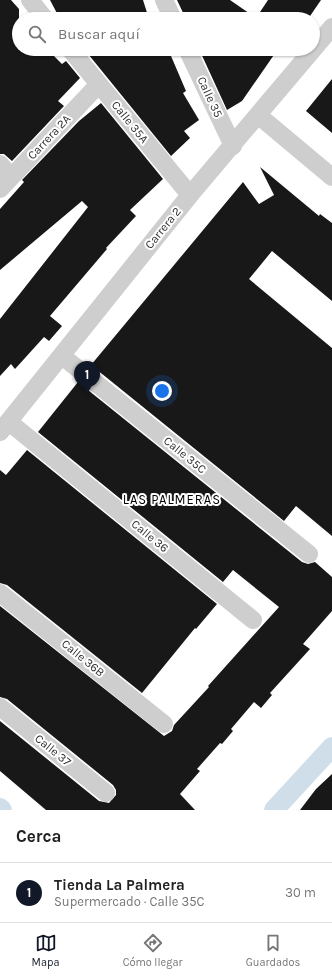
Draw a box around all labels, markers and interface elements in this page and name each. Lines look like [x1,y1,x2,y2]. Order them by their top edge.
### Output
search box [12,12,320,56]
icon: search [26,23,48,45]
text: Buscar aquí [58,25,140,43]
street label: Calle 35 [194,74,226,120]
street label: Calle 35A [109,98,151,146]
street label: Carrera 2A [25,112,73,162]
street label: Carrera 2 [142,204,184,252]
pin: 1 [74,361,100,394]
your location [152,381,172,401]
street label: Calle 35C [161,434,209,476]
district label: LAS PALMERAS [123,492,221,507]
street label: Calle 36 [129,517,171,555]
street label: Calle 36B [59,636,107,680]
street label: Calle 37 [32,731,74,769]
text: Cerca [16,826,61,846]
text: Tienda La Palmera [54,876,185,894]
text: 1 [27,885,31,900]
text: 30 m [285,885,316,900]
text: Supermercado · Calle 35C [54,894,205,909]
tab: Mapa [32,932,59,969]
tab: Cómo llegar [123,932,182,969]
tab: Guardados [246,932,300,969]

